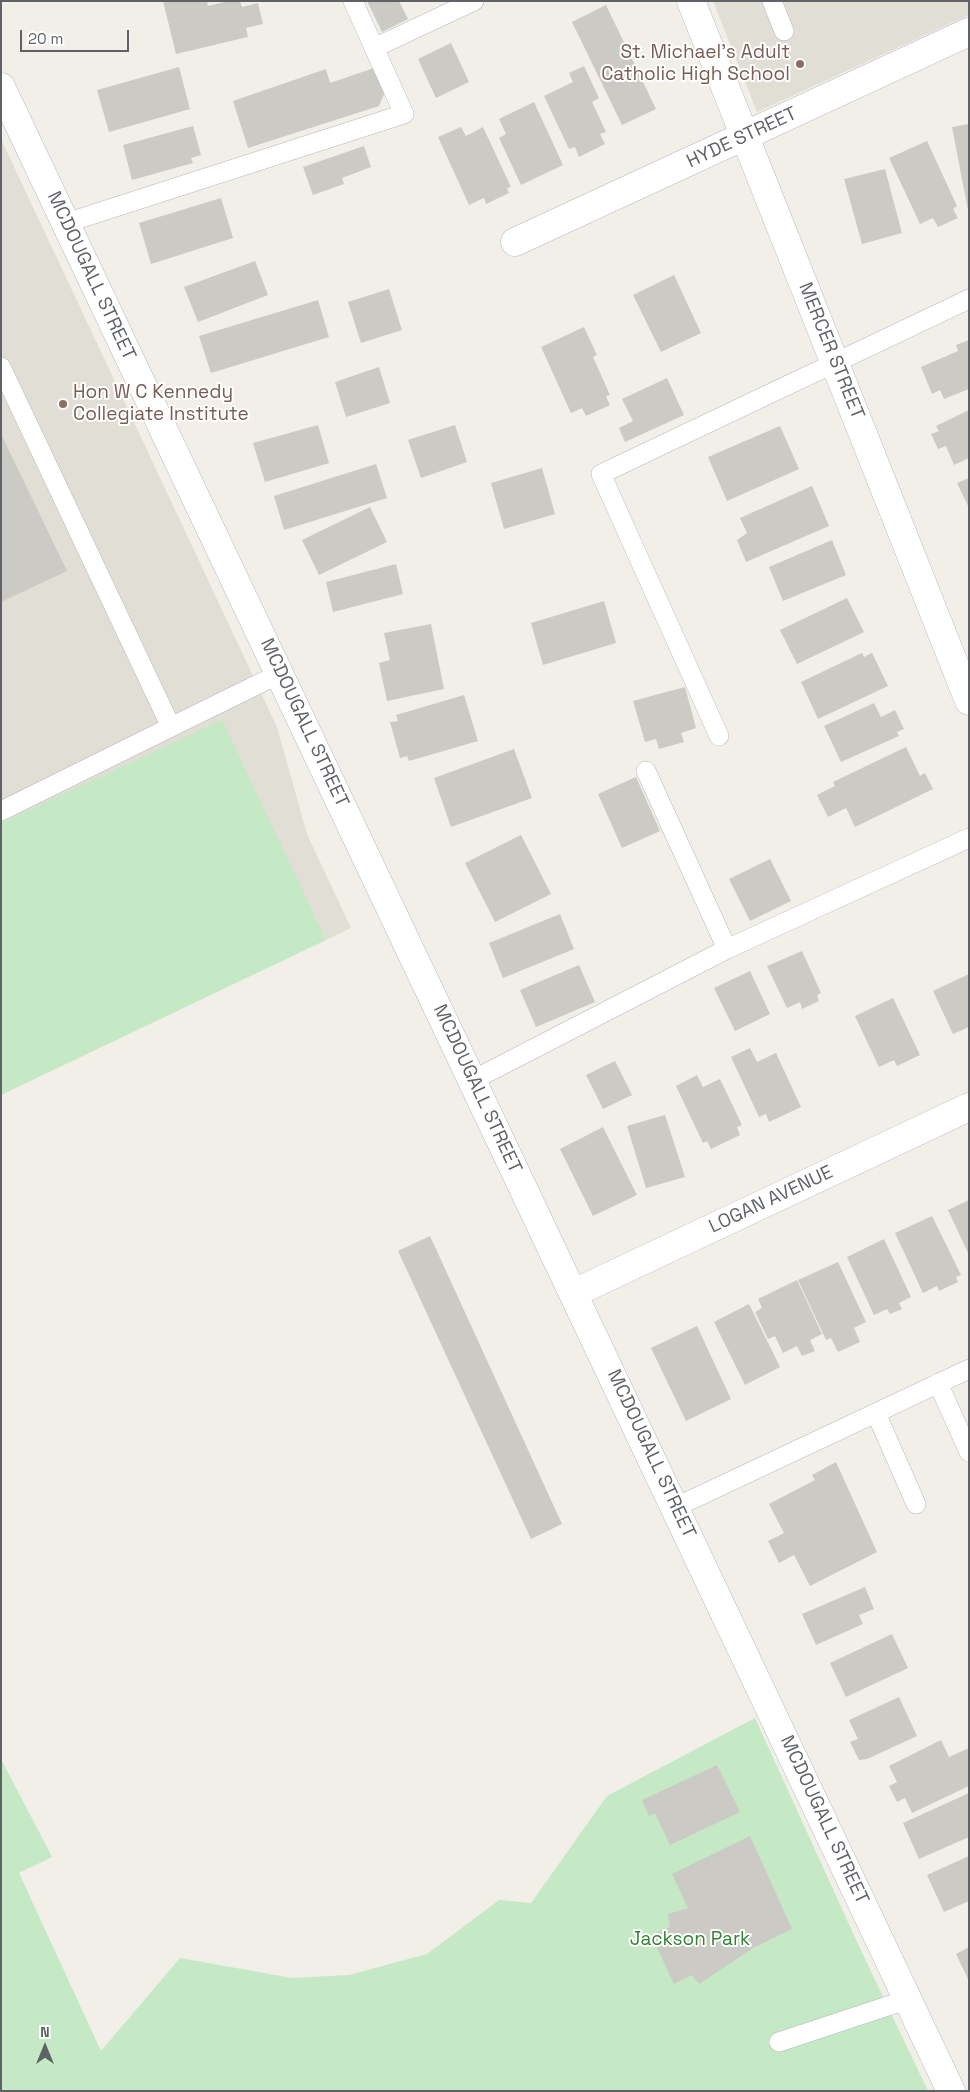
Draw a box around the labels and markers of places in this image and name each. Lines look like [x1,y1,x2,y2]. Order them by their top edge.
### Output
place label: St. Michael's Adult Catholic High School [601,42,790,86]
marker: St. Michael's Adult Catholic High School [794,58,806,70]
place label: Hon W C Kennedy Collegiate Institute [73,382,249,426]
marker: Hon W C Kennedy Collegiate Institute [57,398,69,410]

